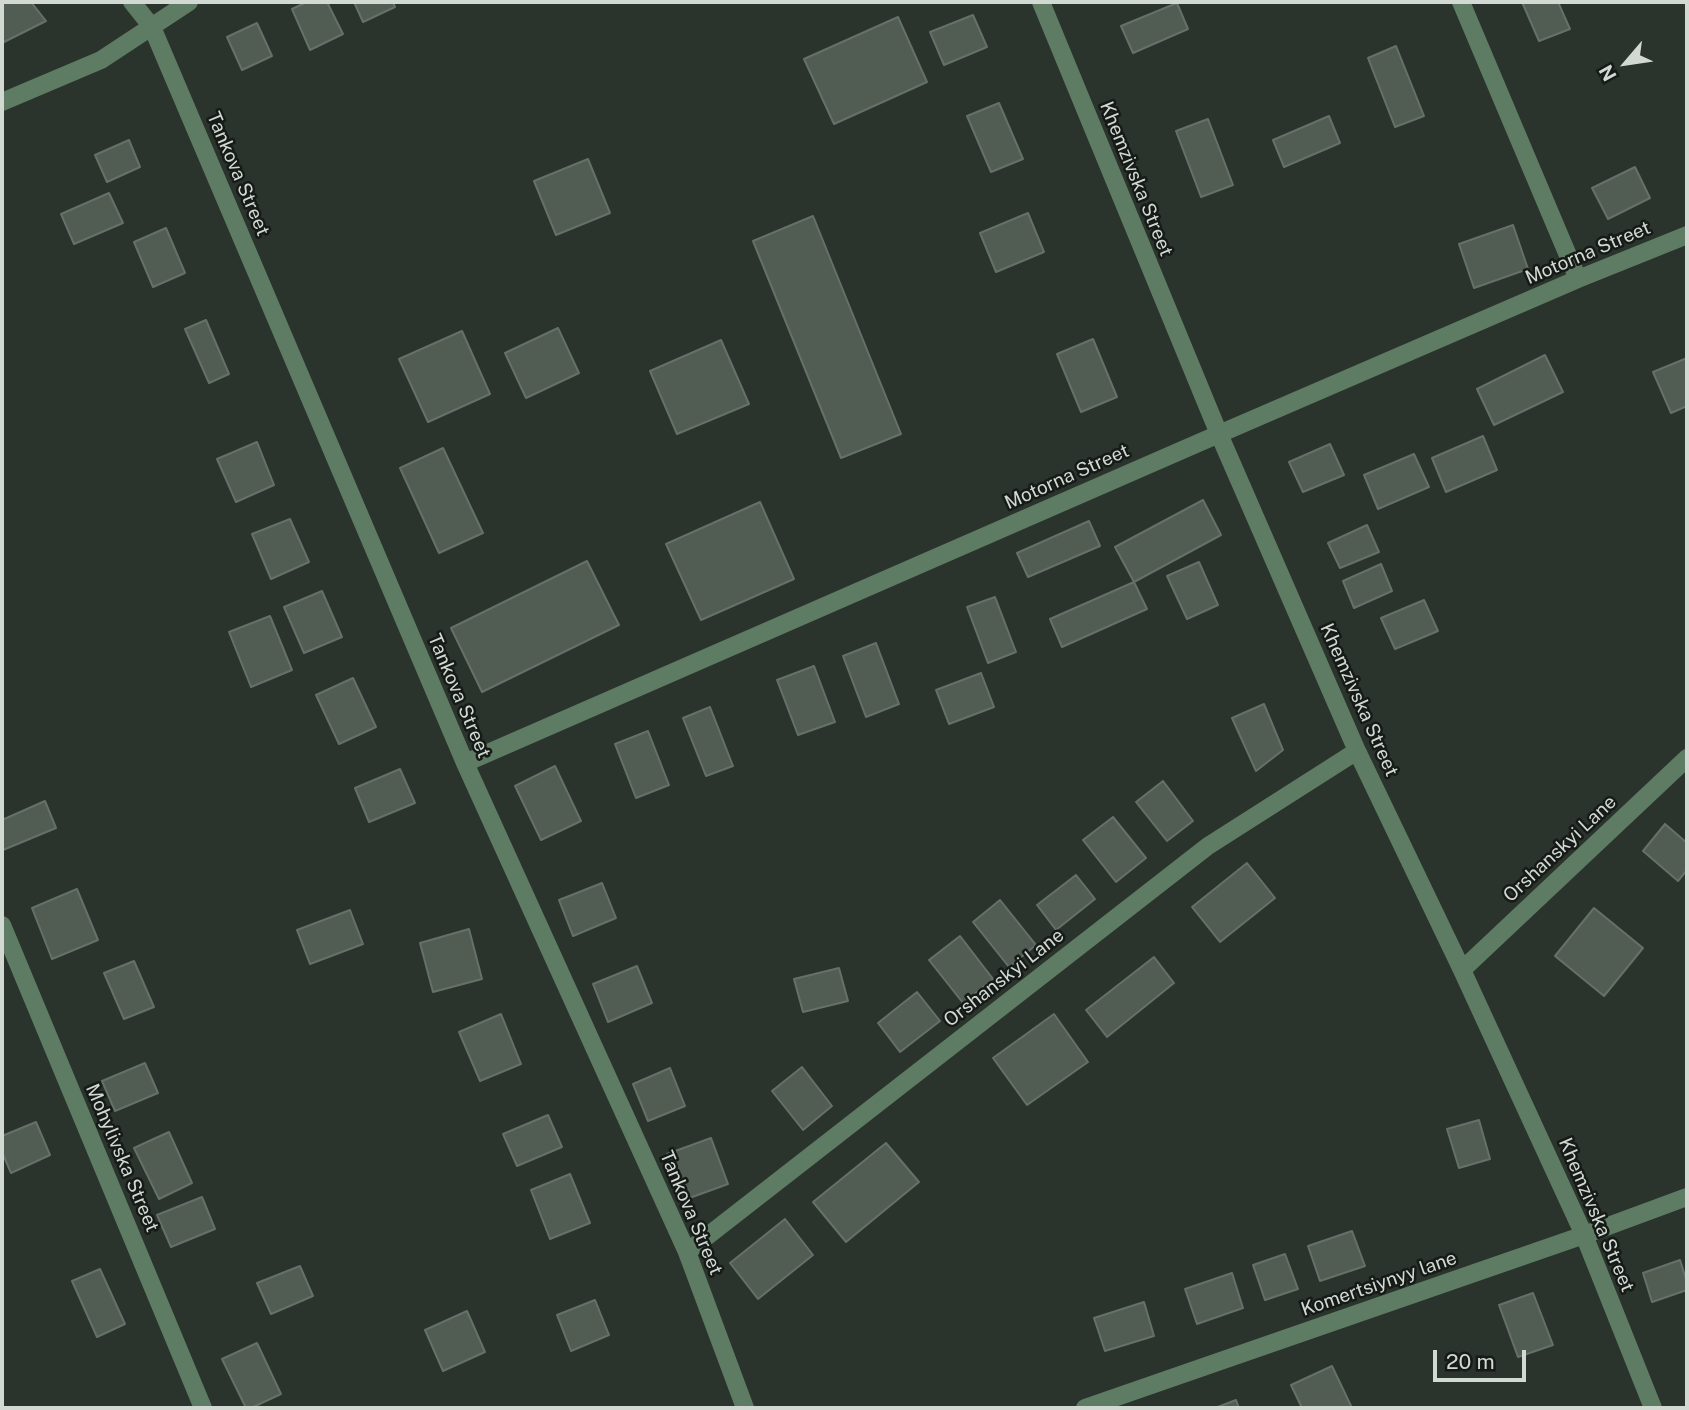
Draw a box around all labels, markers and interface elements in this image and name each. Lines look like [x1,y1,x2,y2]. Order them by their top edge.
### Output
north arrow [1591,28,1661,98]
text: N [1594,61,1621,85]
street label: Khemzivska Street [1095,98,1177,260]
street label: Tankova Street [202,109,274,239]
street label: Motorna Street [1522,216,1654,290]
street label: Motorna Street [1001,439,1133,515]
street label: Khemzivska Street [1315,620,1403,780]
street label: Tankova Street [423,631,495,761]
street label: Orshanskyi Lane [1499,791,1621,907]
street label: Orshanskyi Lane [939,924,1069,1032]
street label: Mohylivska Street [81,1081,163,1235]
street label: Khemzivska Street [1553,1135,1639,1295]
street label: Tankova Street [655,1148,727,1278]
street label: Komertsiynyy lane [1298,1247,1460,1321]
scale bar [1437,1336,1530,1380]
text: 20 m [1446,1349,1495,1374]

